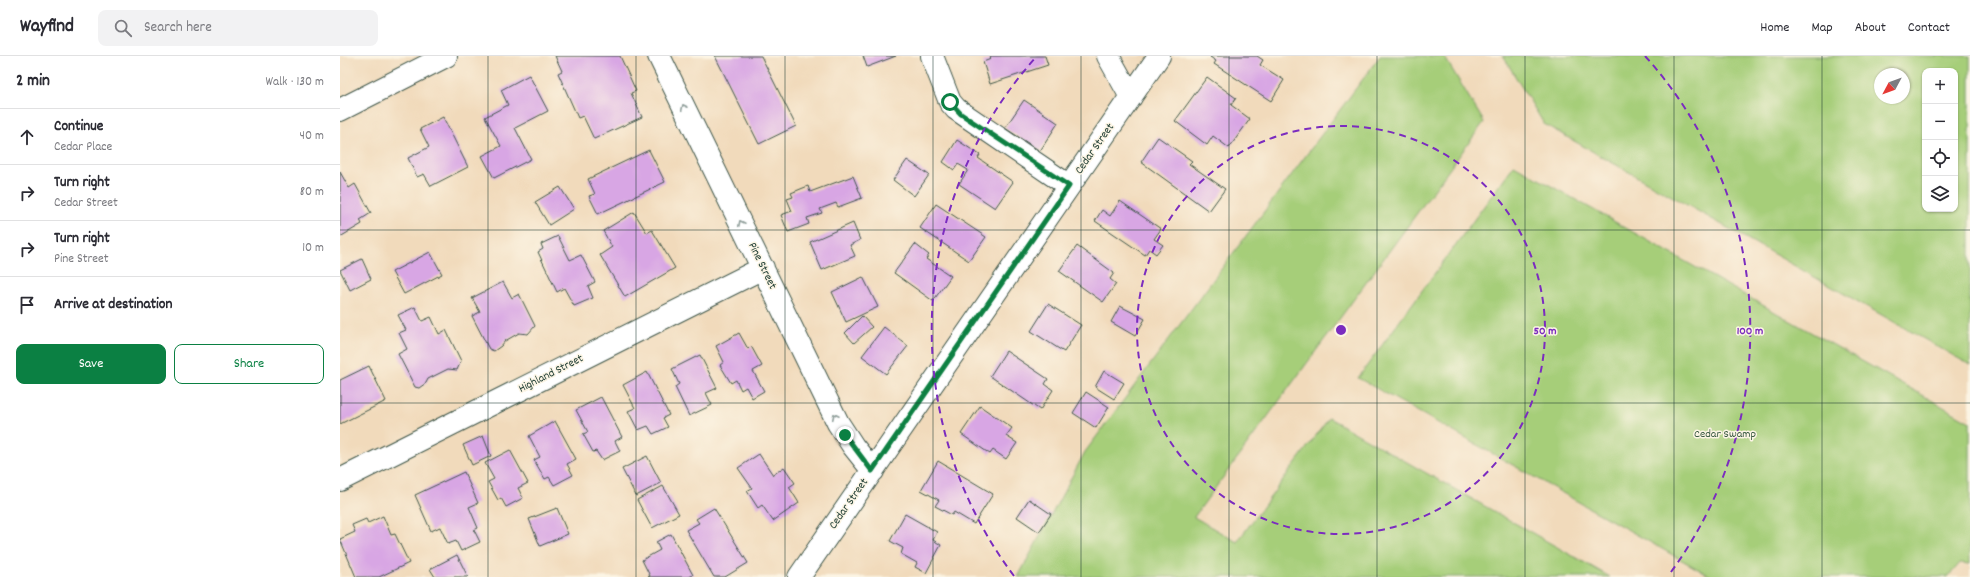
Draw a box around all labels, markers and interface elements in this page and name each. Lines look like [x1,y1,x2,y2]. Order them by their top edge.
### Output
search box [98,10,378,46]
text: Wayfind [20,14,74,41]
icon: search [112,17,134,39]
text: Search here [144,17,212,39]
text: Home [1760,18,1789,38]
text: Map [1811,18,1833,38]
text: About [1855,18,1886,38]
text: Contact [1908,18,1950,38]
north arrow [1874,68,1910,104]
map controls [1922,68,1958,212]
button: + [1922,68,1958,104]
text: 2 min [16,70,50,94]
text: Walk · 130 m [265,73,324,92]
route start [941,93,959,111]
one-way arrow [681,103,689,111]
button: − [1922,104,1958,140]
text: Continue [54,116,103,138]
street label: Cedar Street [1071,120,1119,178]
icon: ahead [16,126,38,148]
text: 40 m [300,127,324,146]
text: Cedar Place [54,138,112,157]
button: locate [1922,140,1958,176]
text: Turn right [54,172,110,194]
button: layers [1922,176,1958,212]
icon: right [16,182,38,204]
text: 80 m [300,183,324,202]
text: Cedar Street [54,194,118,213]
one-way arrow [738,220,746,228]
text: Turn right [54,228,110,250]
icon: right [16,238,38,260]
text: 10 m [302,239,324,258]
street label: Pine Street [743,240,781,293]
text: Pine Street [54,250,109,269]
icon: arrive [16,294,38,316]
text: Arrive at destination [54,294,172,316]
centre of rings [1334,323,1348,337]
text: 50 m [1533,323,1557,340]
text: 100 m [1737,323,1763,340]
button: Save [16,344,166,384]
button: Share [174,344,324,384]
street label: Highland Street [516,350,587,398]
one-way arrow [832,412,840,420]
route end [836,426,854,444]
park label: Cedar Swamp [1694,426,1756,443]
street label: Cedar Street [825,475,873,533]

